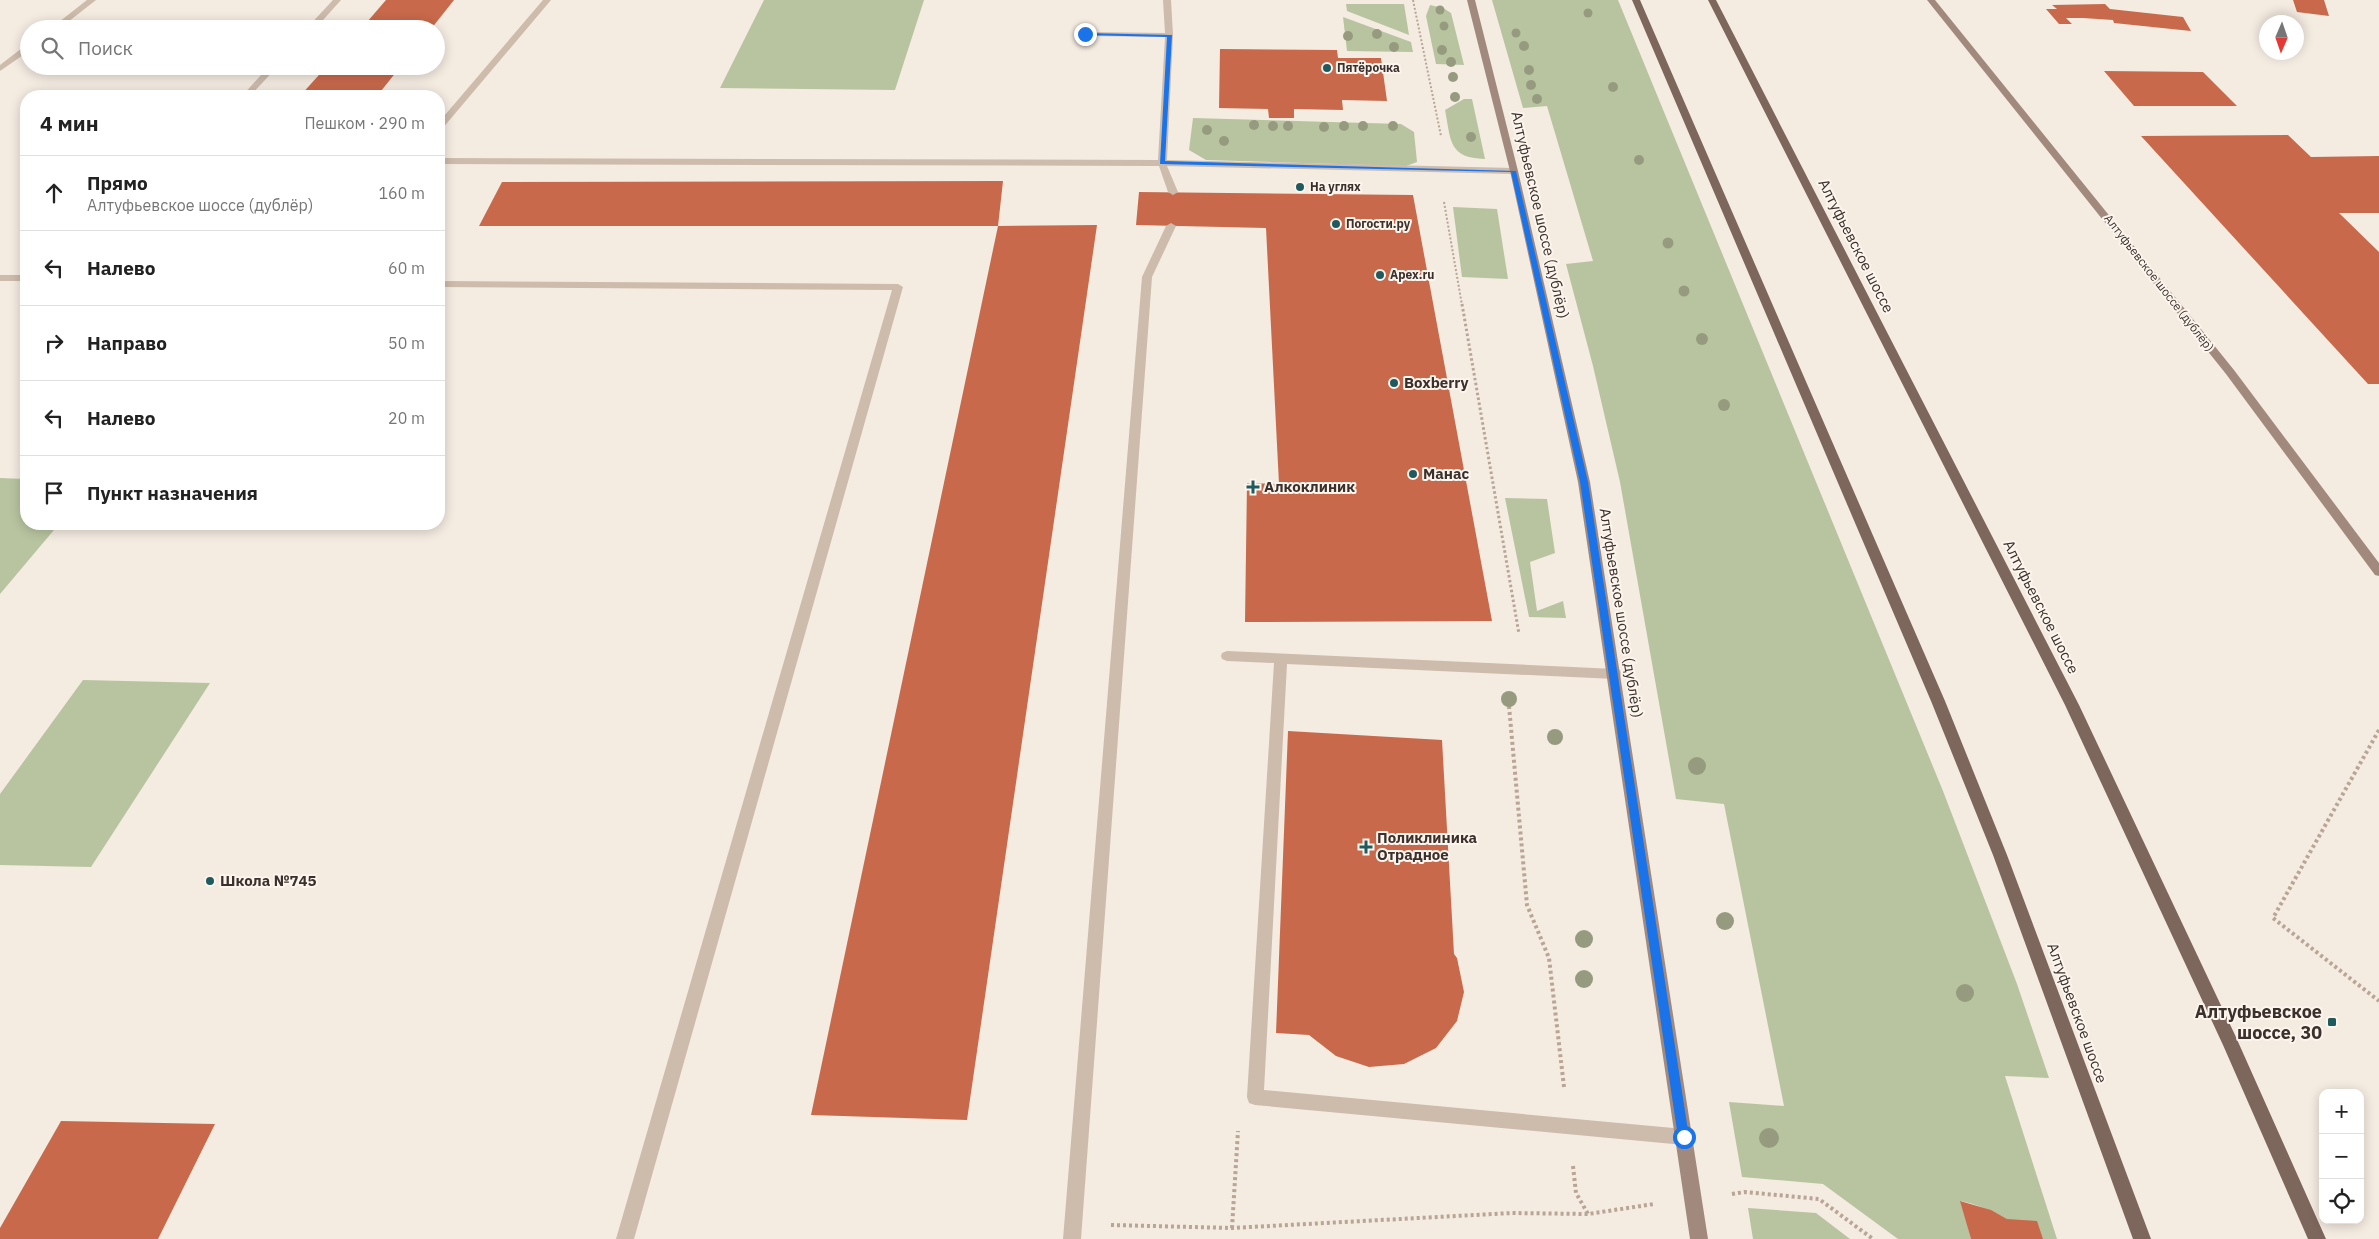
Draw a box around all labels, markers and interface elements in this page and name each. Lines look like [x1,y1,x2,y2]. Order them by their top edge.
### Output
north arrow [2259,15,2304,60]
search box [20,20,445,75]
route end [1074,23,1097,46]
icon: search [38,34,66,62]
text: Поиск [78,36,133,60]
place label: Пятёрочка [1337,60,1400,75]
marker: Пятёрочка [1321,62,1333,74]
text: 4 мин [40,109,99,137]
street label: Алтуфьевское шоссе (дублёр) [1507,109,1574,320]
text: Пешком · 290 m [304,113,425,133]
text: Прямо [87,171,148,195]
street label: Алтуфьевское шоссе [1814,176,1898,316]
icon: ahead [40,179,68,207]
place label: На углях [1310,179,1361,194]
marker: На углях [1294,181,1306,193]
text: 160 m [378,183,425,203]
text: Алтуфьевское шоссе (дублёр) [87,195,313,215]
street label: Алтуфьевское шоссе (дублёр) [2101,211,2218,354]
place label: Погости.ру [1346,216,1411,231]
marker: Погости.ру [1330,218,1342,230]
icon: left [40,254,68,282]
text: Налево [87,256,156,280]
text: 60 m [388,258,425,278]
place label: Apex.ru [1390,267,1435,282]
marker: Apex.ru [1374,269,1386,281]
icon: right [40,329,68,357]
text: Направо [87,331,167,355]
text: 50 m [388,333,425,353]
place label: Boxberry [1404,373,1468,392]
marker: Boxberry [1388,377,1400,389]
icon: left [40,404,68,432]
text: Налево [87,406,156,430]
text: 20 m [388,408,425,428]
place label: Манас [1423,464,1469,483]
marker: Манас [1407,468,1419,480]
place label: Алкоклиник [1264,477,1355,496]
icon: arrive [40,479,68,507]
marker: Алкоклиник [1246,480,1260,494]
text: Пункт назначения [87,481,258,505]
street label: Алтуфьевское шоссе (дублёр) [1596,507,1647,719]
street label: Алтуфьевское шоссе [1999,537,2083,677]
place label: Поликлиника Отрадное [1377,828,1478,864]
marker: Поликлиника Отрадное [1359,840,1373,854]
place label: Школа №745 [220,871,317,890]
marker: Школа №745 [204,875,216,887]
street label: Алтуфьевское шоссе [2043,940,2112,1086]
place label: Алтуфьевское шоссе, 30 [2195,1000,2322,1044]
marker: Алтуфьевское шоссе, 30 [2326,1016,2338,1028]
map controls [2319,1089,2364,1224]
button: + [2319,1089,2364,1134]
route start [1673,1126,1696,1149]
button: − [2319,1134,2364,1179]
button: locate [2319,1179,2364,1224]

